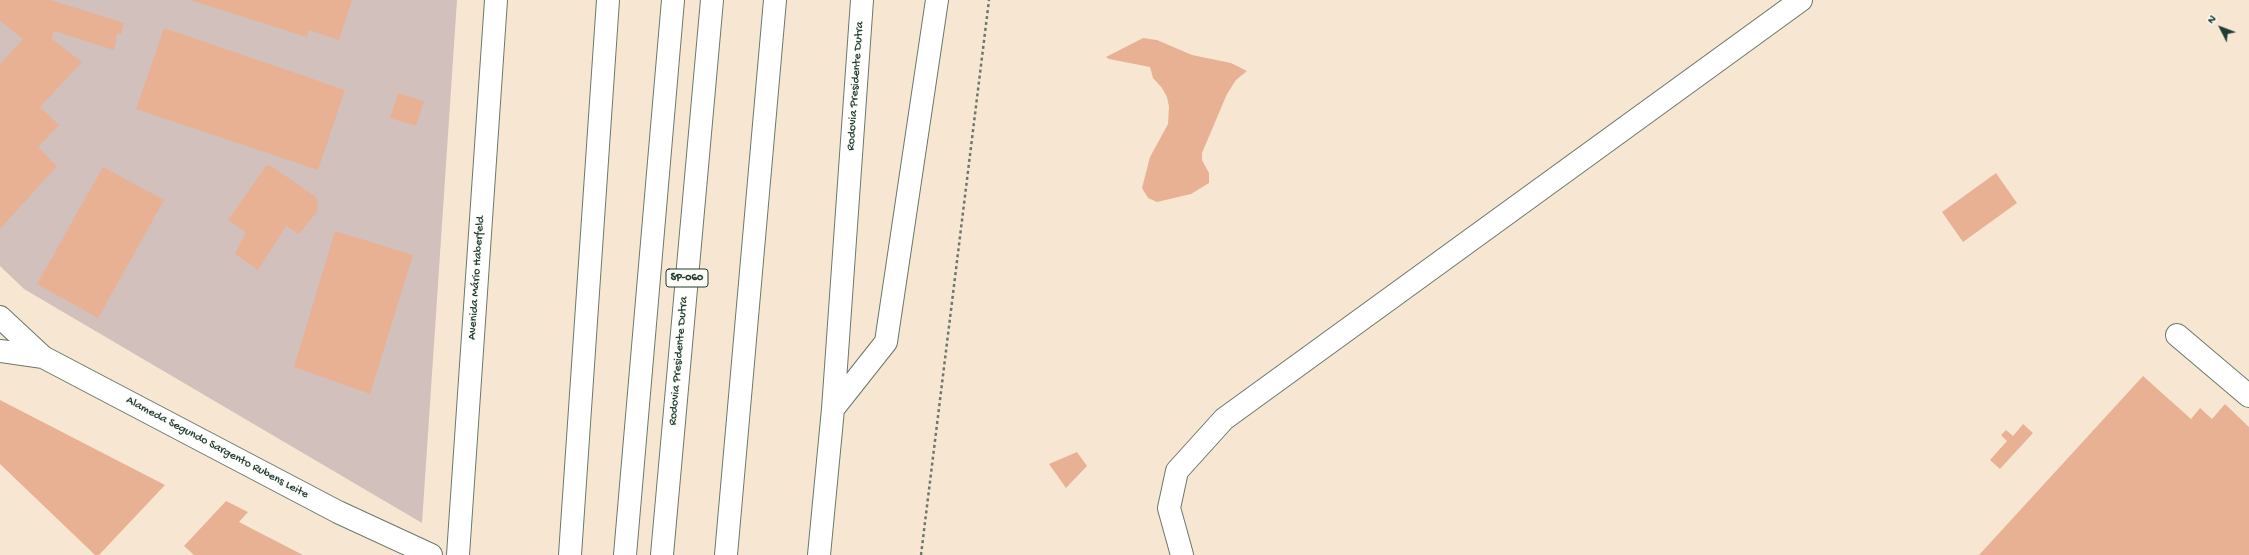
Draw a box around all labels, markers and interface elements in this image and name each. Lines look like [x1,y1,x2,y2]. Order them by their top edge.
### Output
north arrow [2201,8,2241,48]
text: N [2205,13,2219,27]
street label: Rodovia Presidente Dutra [844,21,868,151]
street label: Avenida Mário Haberfeld [465,216,489,340]
road number: SP-060 [666,269,708,287]
street label: Rodovia Presidente Dutra [666,296,692,426]
street label: Alameda Segundo Sargento Rubens Leite [123,394,311,502]

